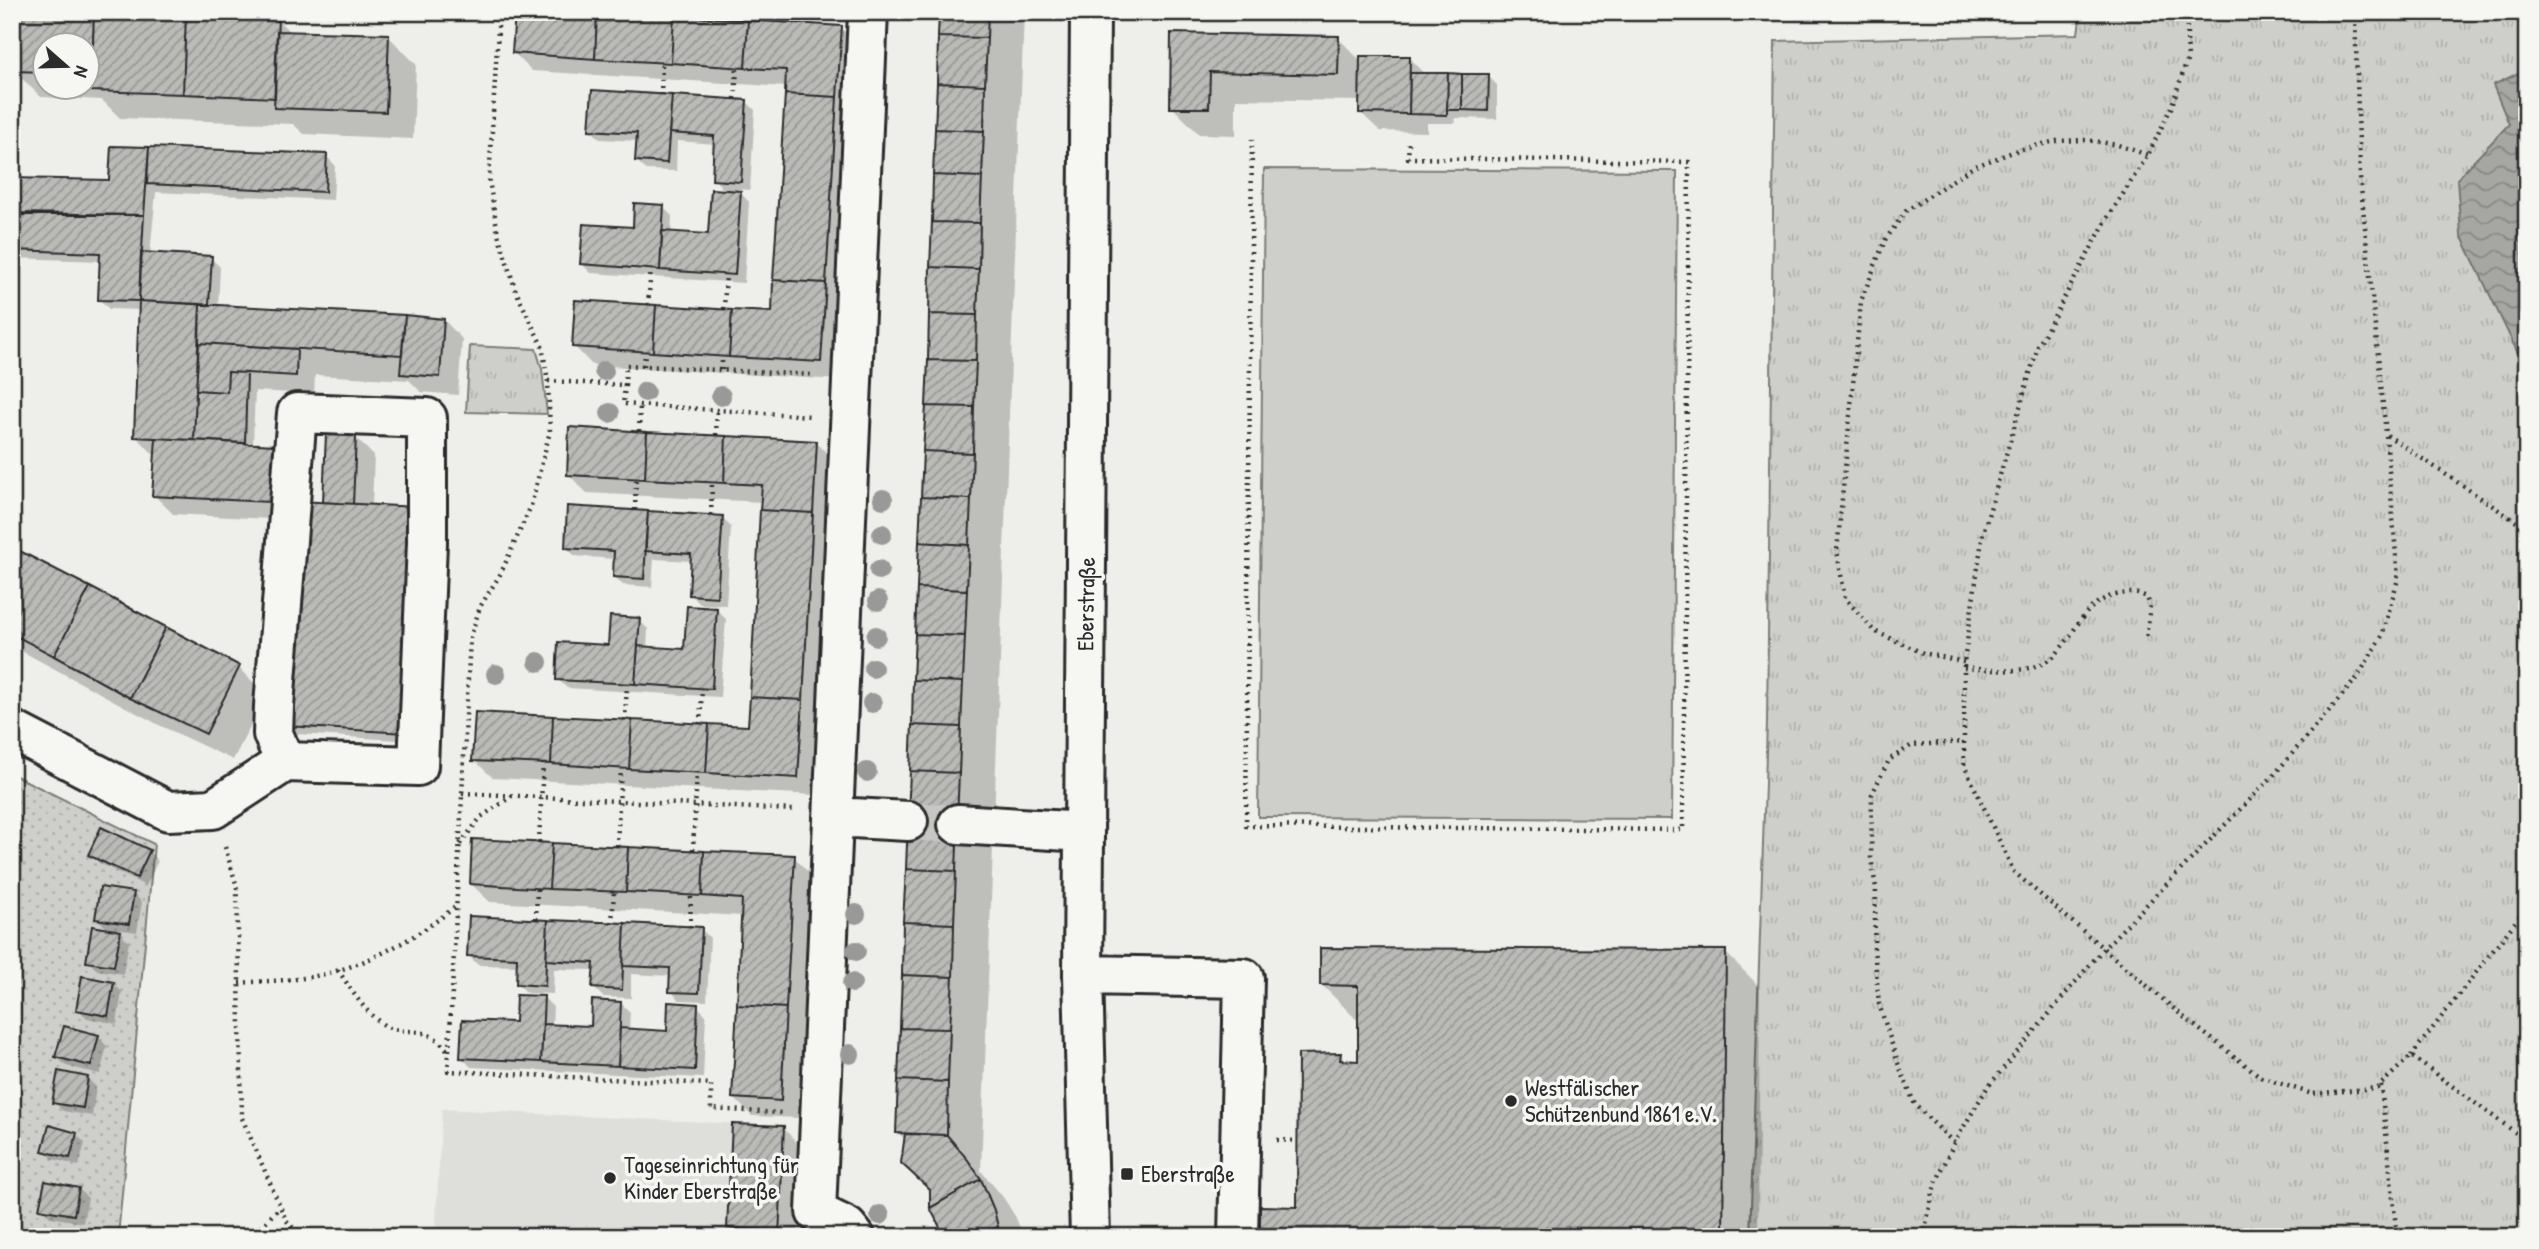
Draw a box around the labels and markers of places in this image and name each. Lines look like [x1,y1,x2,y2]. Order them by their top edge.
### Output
place label: Westfälischer Schützenbund 1861 e.V. [1525,1072,1717,1129]
marker: Westfälischer Schützenbund 1861 e.V. [1503,1093,1519,1109]
place label: Tageseinrichtung für Kinder Eberstraße [624,1149,799,1206]
place label: Eberstraße [1141,1158,1235,1189]
marker: Eberstraße [1119,1166,1135,1182]
marker: Tageseinrichtung für Kinder Eberstraße [602,1170,618,1186]

